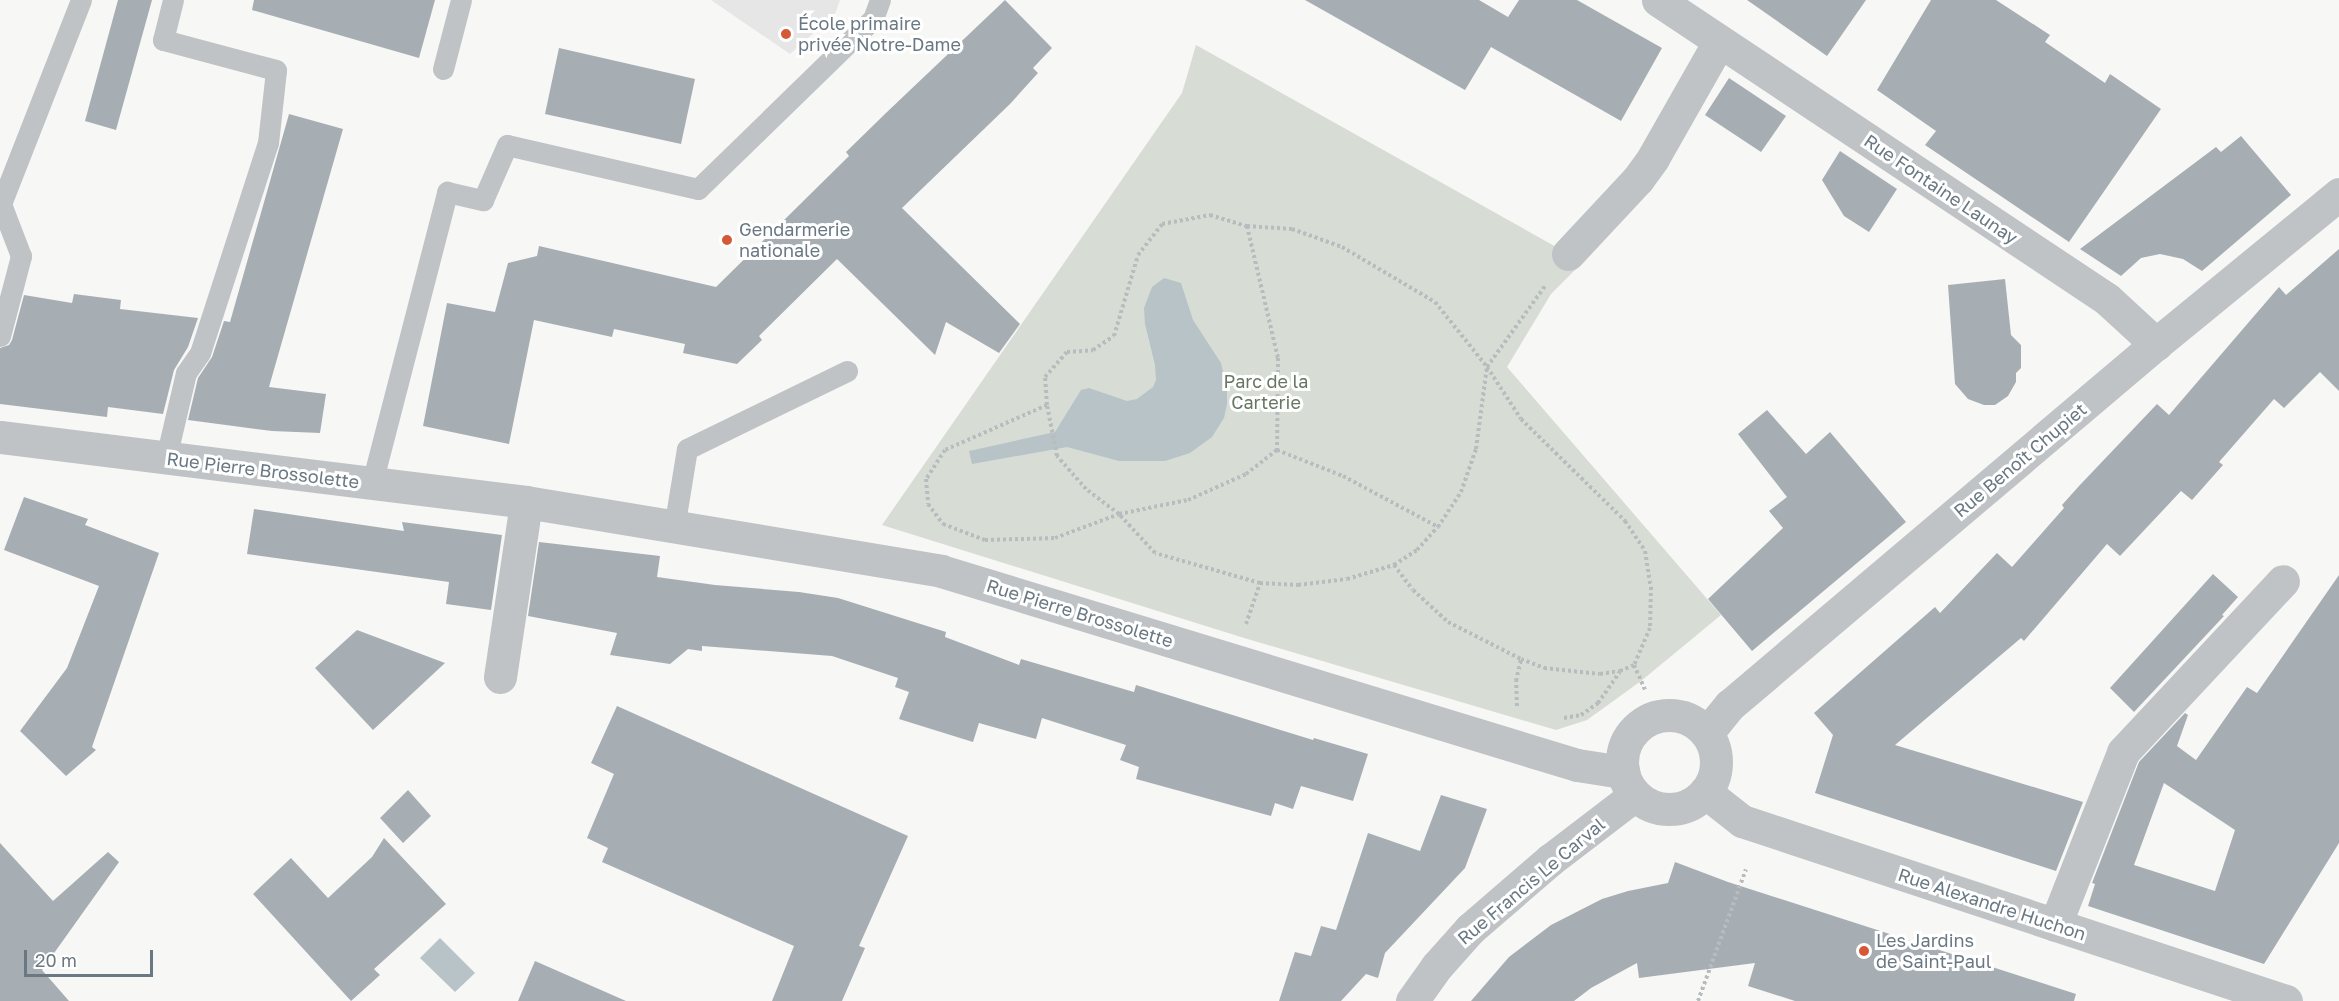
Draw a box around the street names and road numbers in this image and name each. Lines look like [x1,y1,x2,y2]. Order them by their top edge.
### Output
street label: Rue Fontaine Launay [1860,130,2022,248]
street label: Rue Benoît Chupiet [1949,398,2091,522]
street label: Rue Pierre Brossolette [165,447,361,493]
street label: Rue Pierre Brossolette [984,574,1176,652]
street label: Rue Francis Le Carval [1453,813,1609,949]
street label: Rue Alexandre Huchon [1895,863,2089,945]

